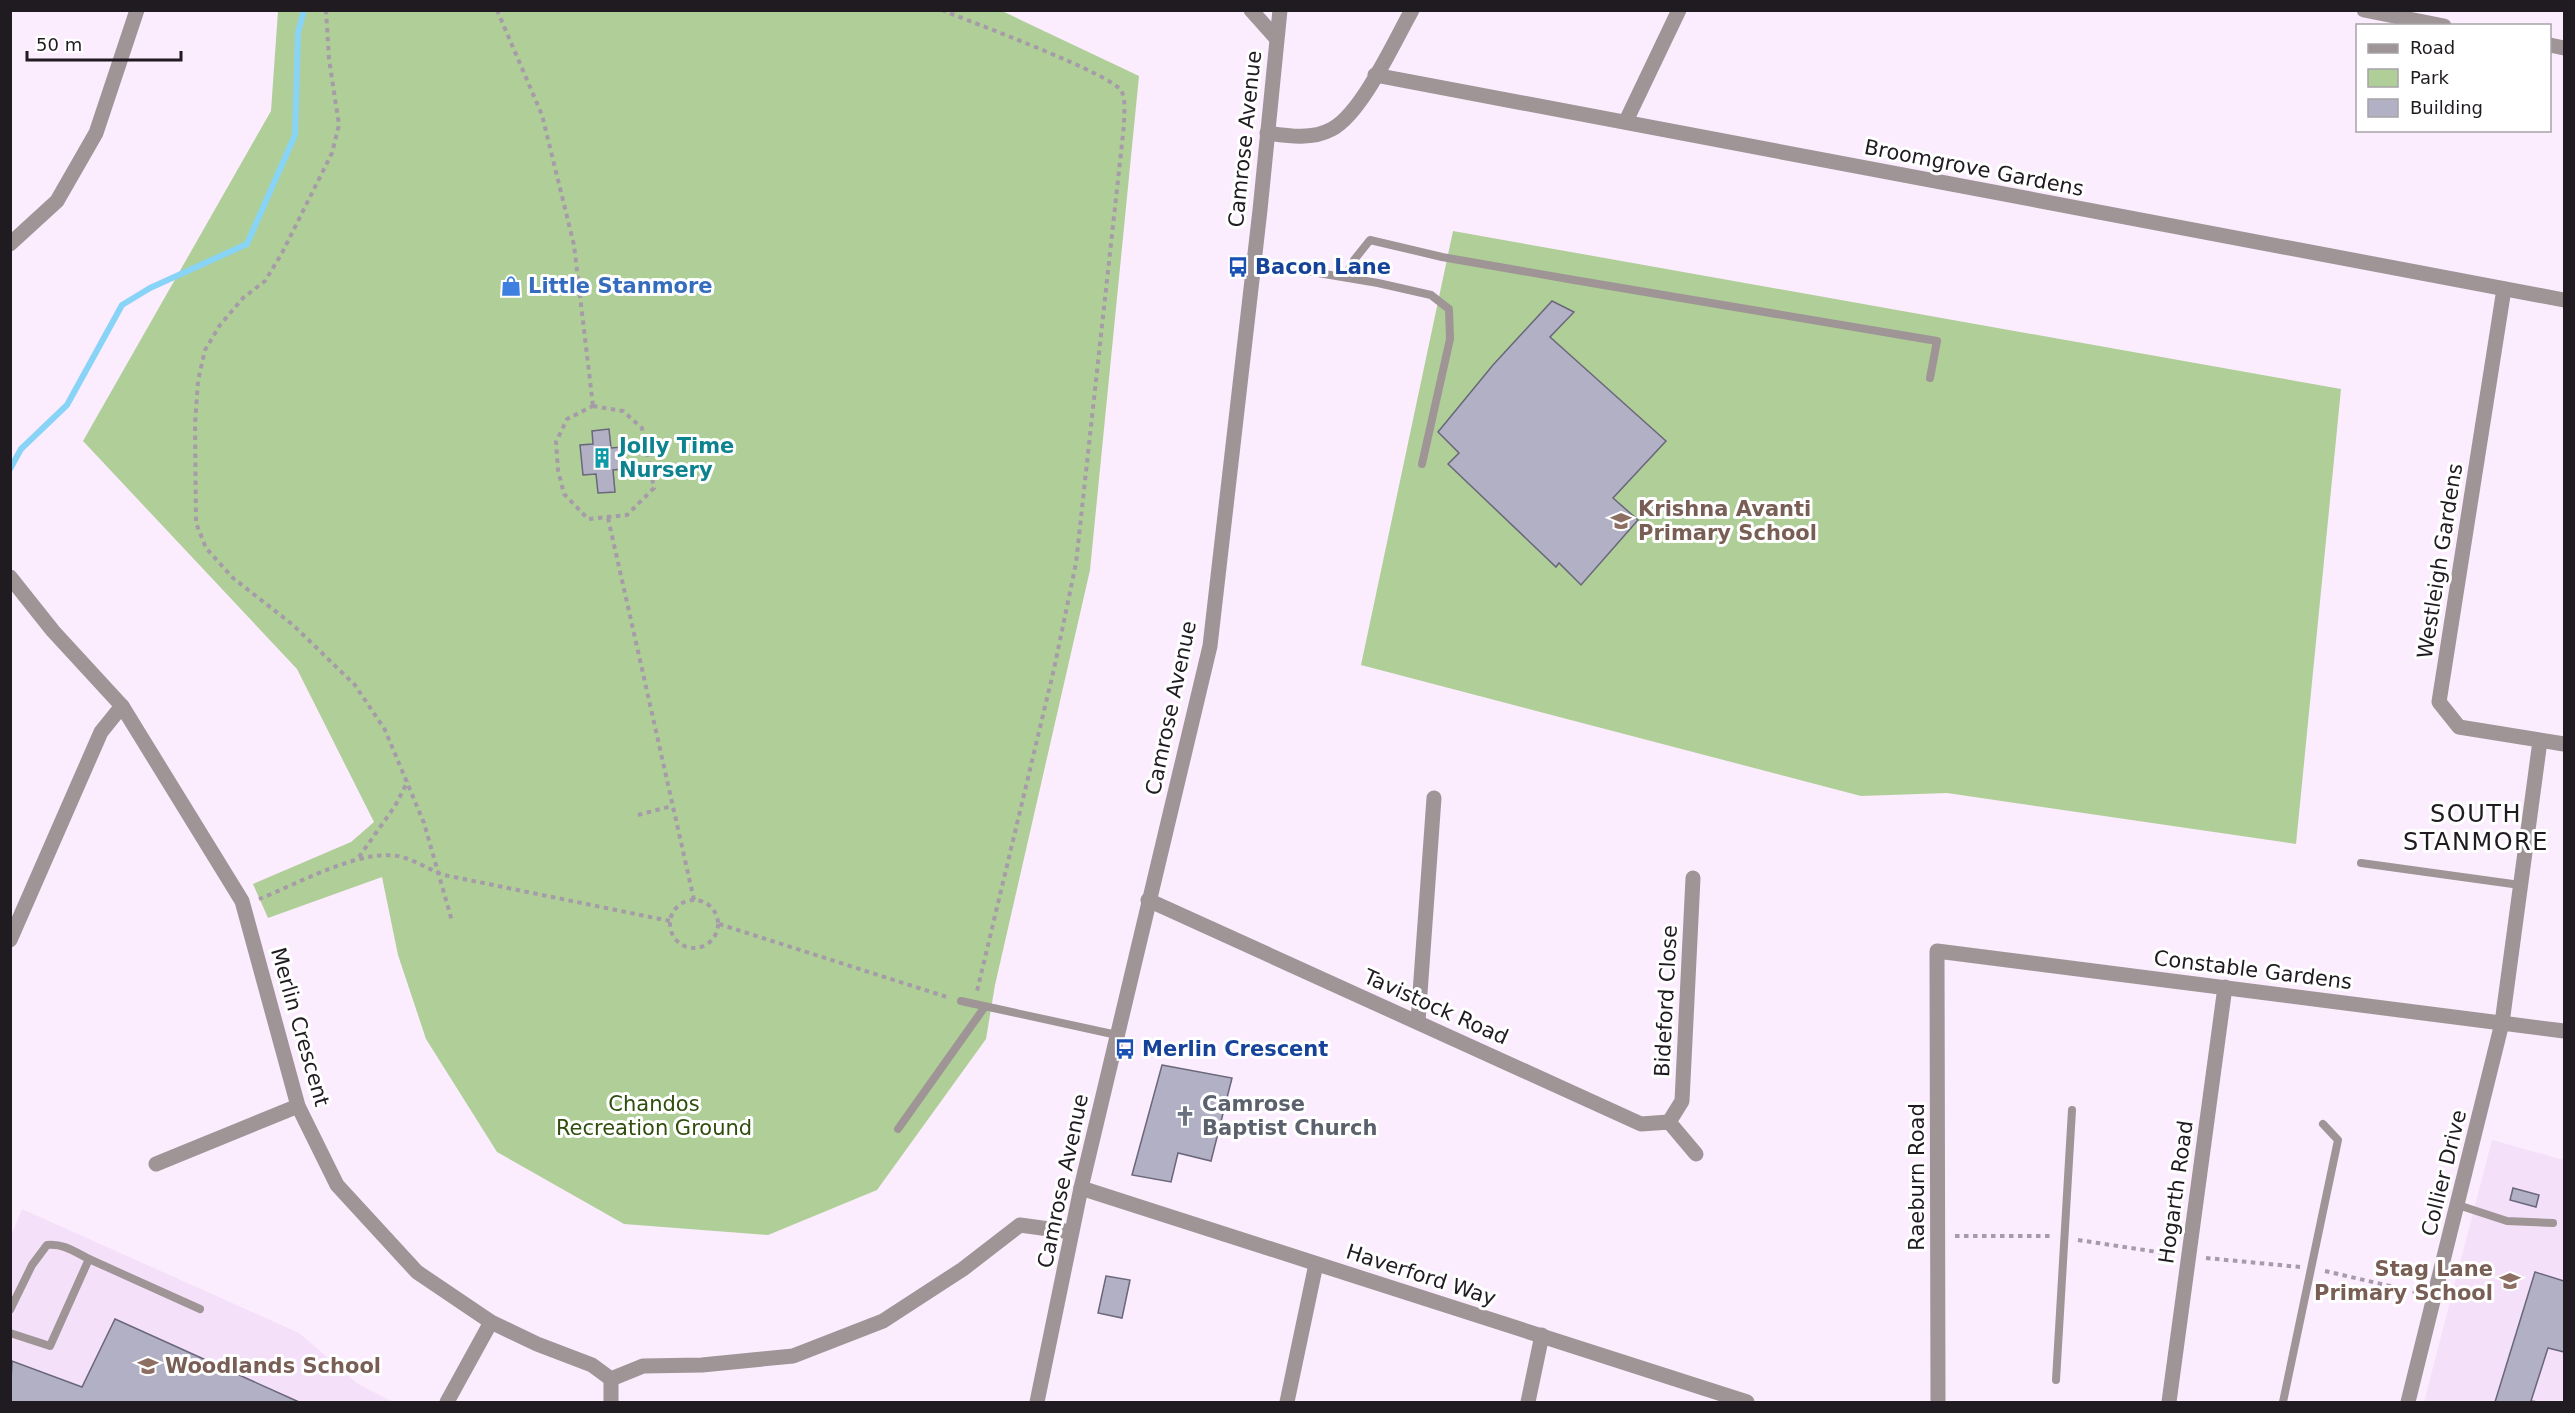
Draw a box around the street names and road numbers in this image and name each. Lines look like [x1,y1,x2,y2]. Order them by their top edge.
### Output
street label: Camrose Avenue [1224,49,1266,229]
street label: Broomgrove Gardens [1862,135,2086,201]
street label: Westleigh Gardens [2413,462,2467,660]
street label: Camrose Avenue [1141,619,1201,797]
street label: Bideford Close [1650,924,1682,1078]
street label: Merlin Crescent [266,945,334,1109]
street label: Constable Gardens [2153,946,2353,994]
street label: Tavistock Road [1359,964,1512,1050]
street label: Camrose Avenue [1033,1092,1093,1270]
street label: Raeburn Road [1905,1103,1929,1251]
street label: Collier Drive [2417,1107,2471,1239]
street label: Hogarth Road [2154,1119,2198,1265]
street label: Haverford Way [1343,1240,1499,1310]

